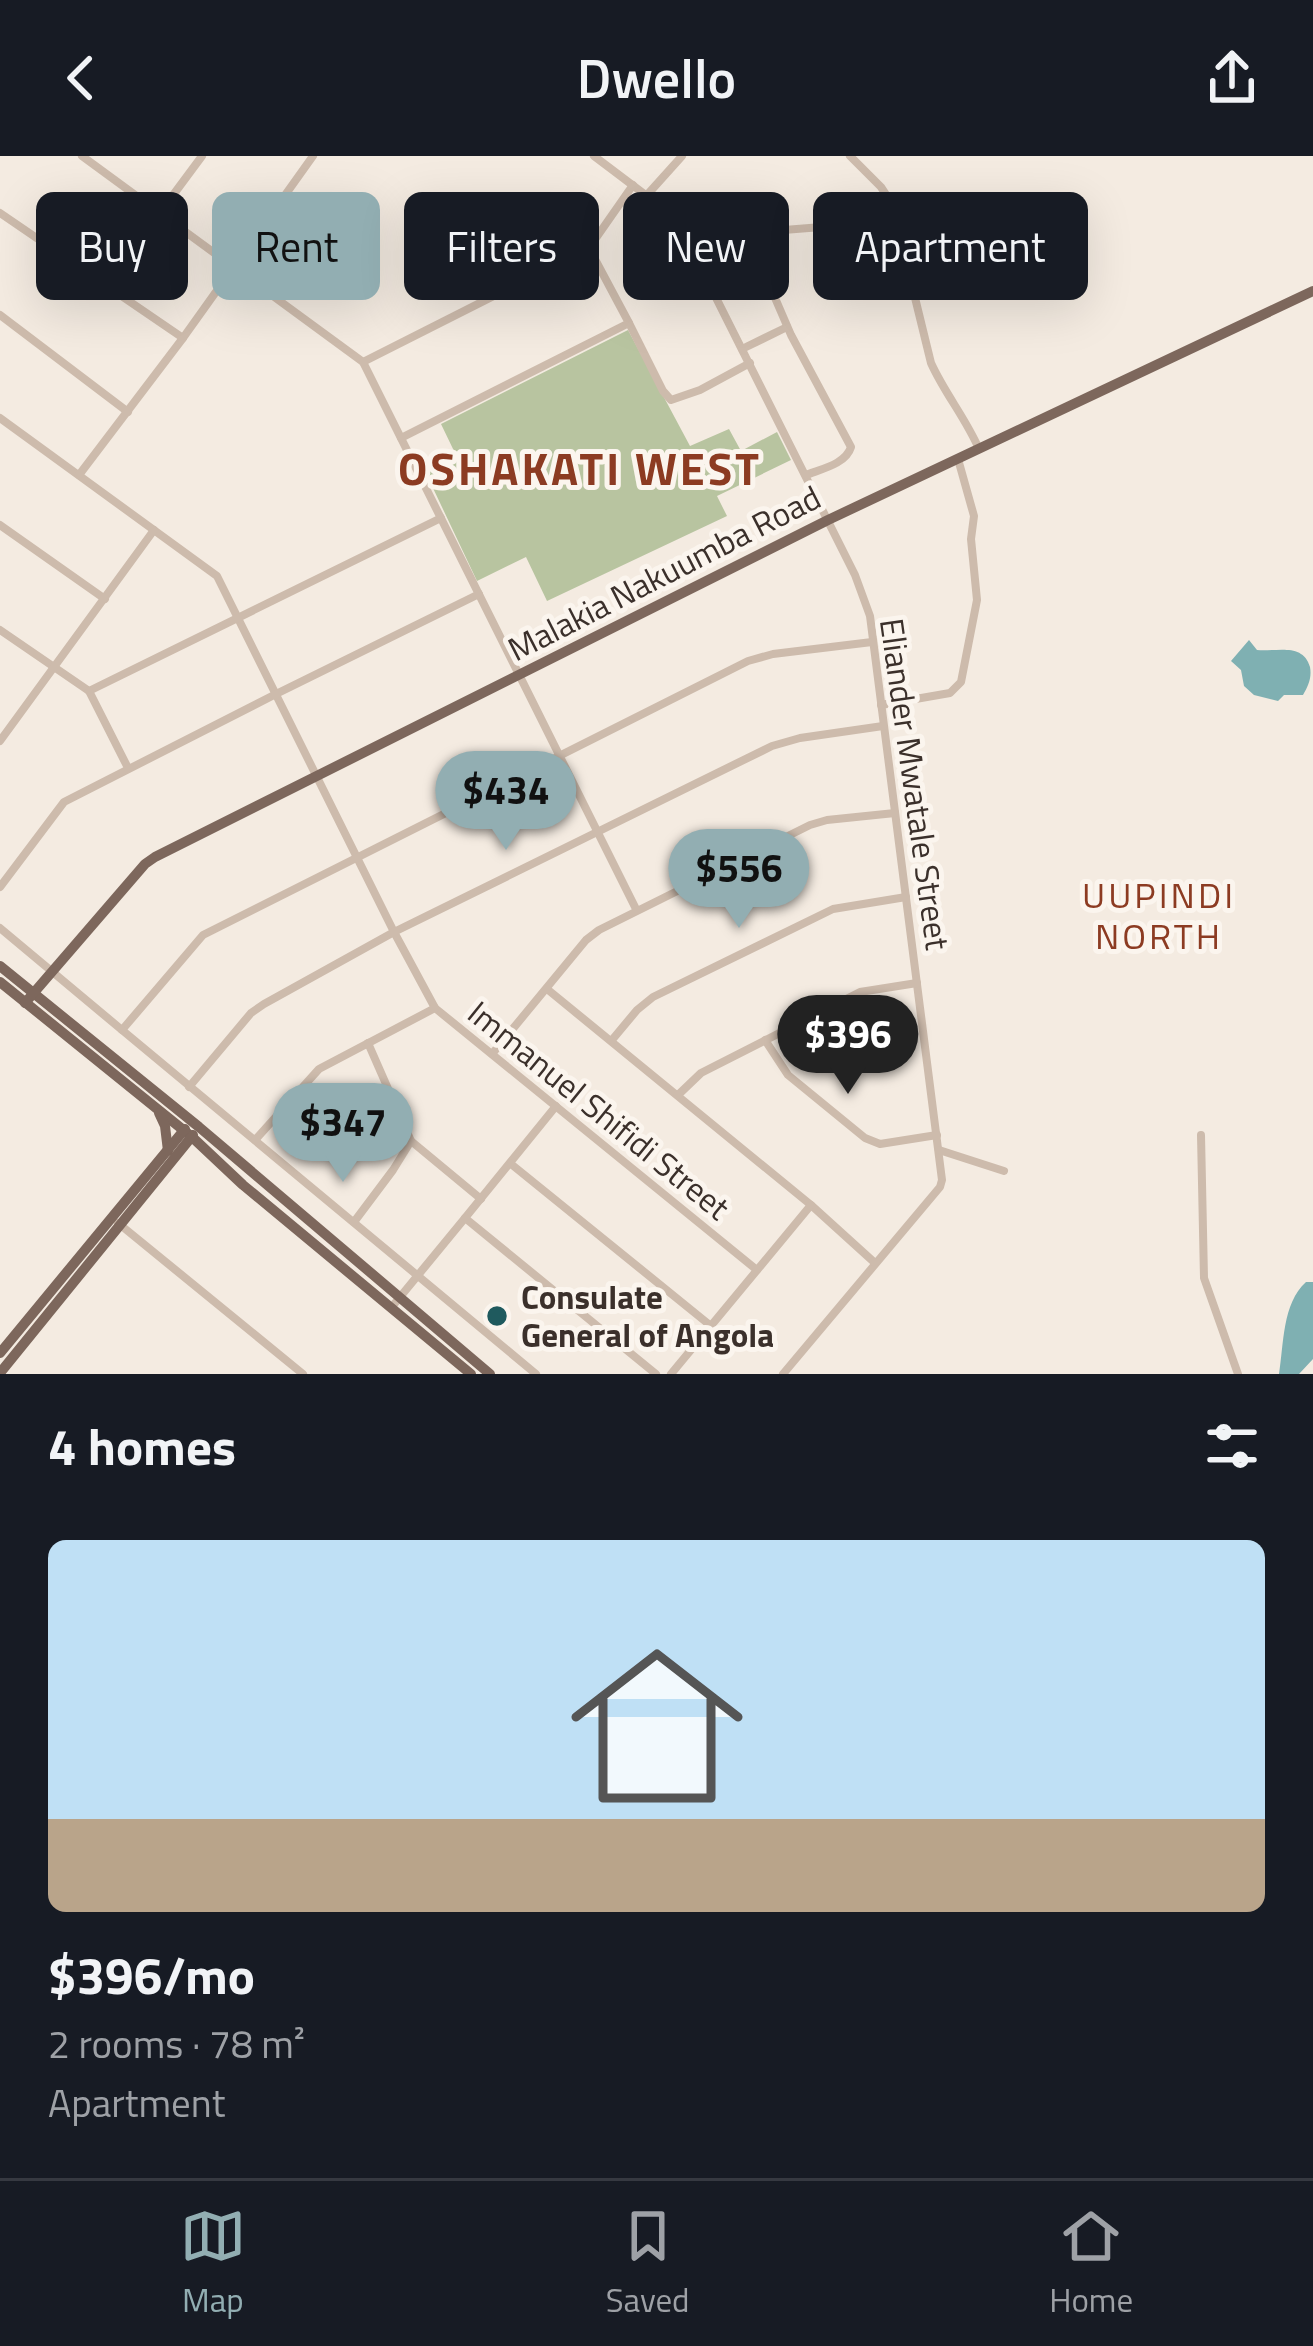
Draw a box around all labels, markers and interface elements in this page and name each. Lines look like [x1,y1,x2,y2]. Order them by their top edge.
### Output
text: Dwello [577,37,736,119]
icon: back [48,45,114,111]
icon: share [1199,45,1265,111]
chip: Buy [36,192,188,300]
chip: Rent [212,192,380,300]
chip: Filters [404,192,599,300]
chip: New [623,192,789,300]
chip: Apartment [813,192,1088,300]
district label: OSHAKATI WEST [398,434,762,502]
street label: Malakia Nakuumba Road [499,472,829,674]
street label: Eliander Mwatale Street [867,615,963,953]
pin: $434 [435,751,577,853]
text: $434 [462,760,550,819]
pin: $556 [668,829,810,931]
text: $556 [695,838,783,897]
district label: UUPINDI NORTH [1082,867,1236,963]
street label: Immanuel Shifidi Street [457,988,741,1232]
pin: $396 [777,995,919,1097]
text: $396 [804,1004,892,1063]
pin: $347 [272,1083,414,1185]
text: $347 [299,1092,387,1151]
place label: Consulate General of Angola [521,1272,774,1360]
marker: Consulate General of Angola [484,1303,510,1329]
text: 4 homes [48,1407,236,1485]
icon: filters [1199,1413,1265,1479]
icon: home [549,1618,765,1834]
text: $396/mo [48,1936,255,2014]
text: 2 rooms · 78 m² [48,2014,305,2073]
text: Apartment [48,2073,225,2132]
tab: Map [180,2203,246,2325]
tab: Saved [606,2203,690,2325]
tab: Home [1049,2203,1133,2325]

